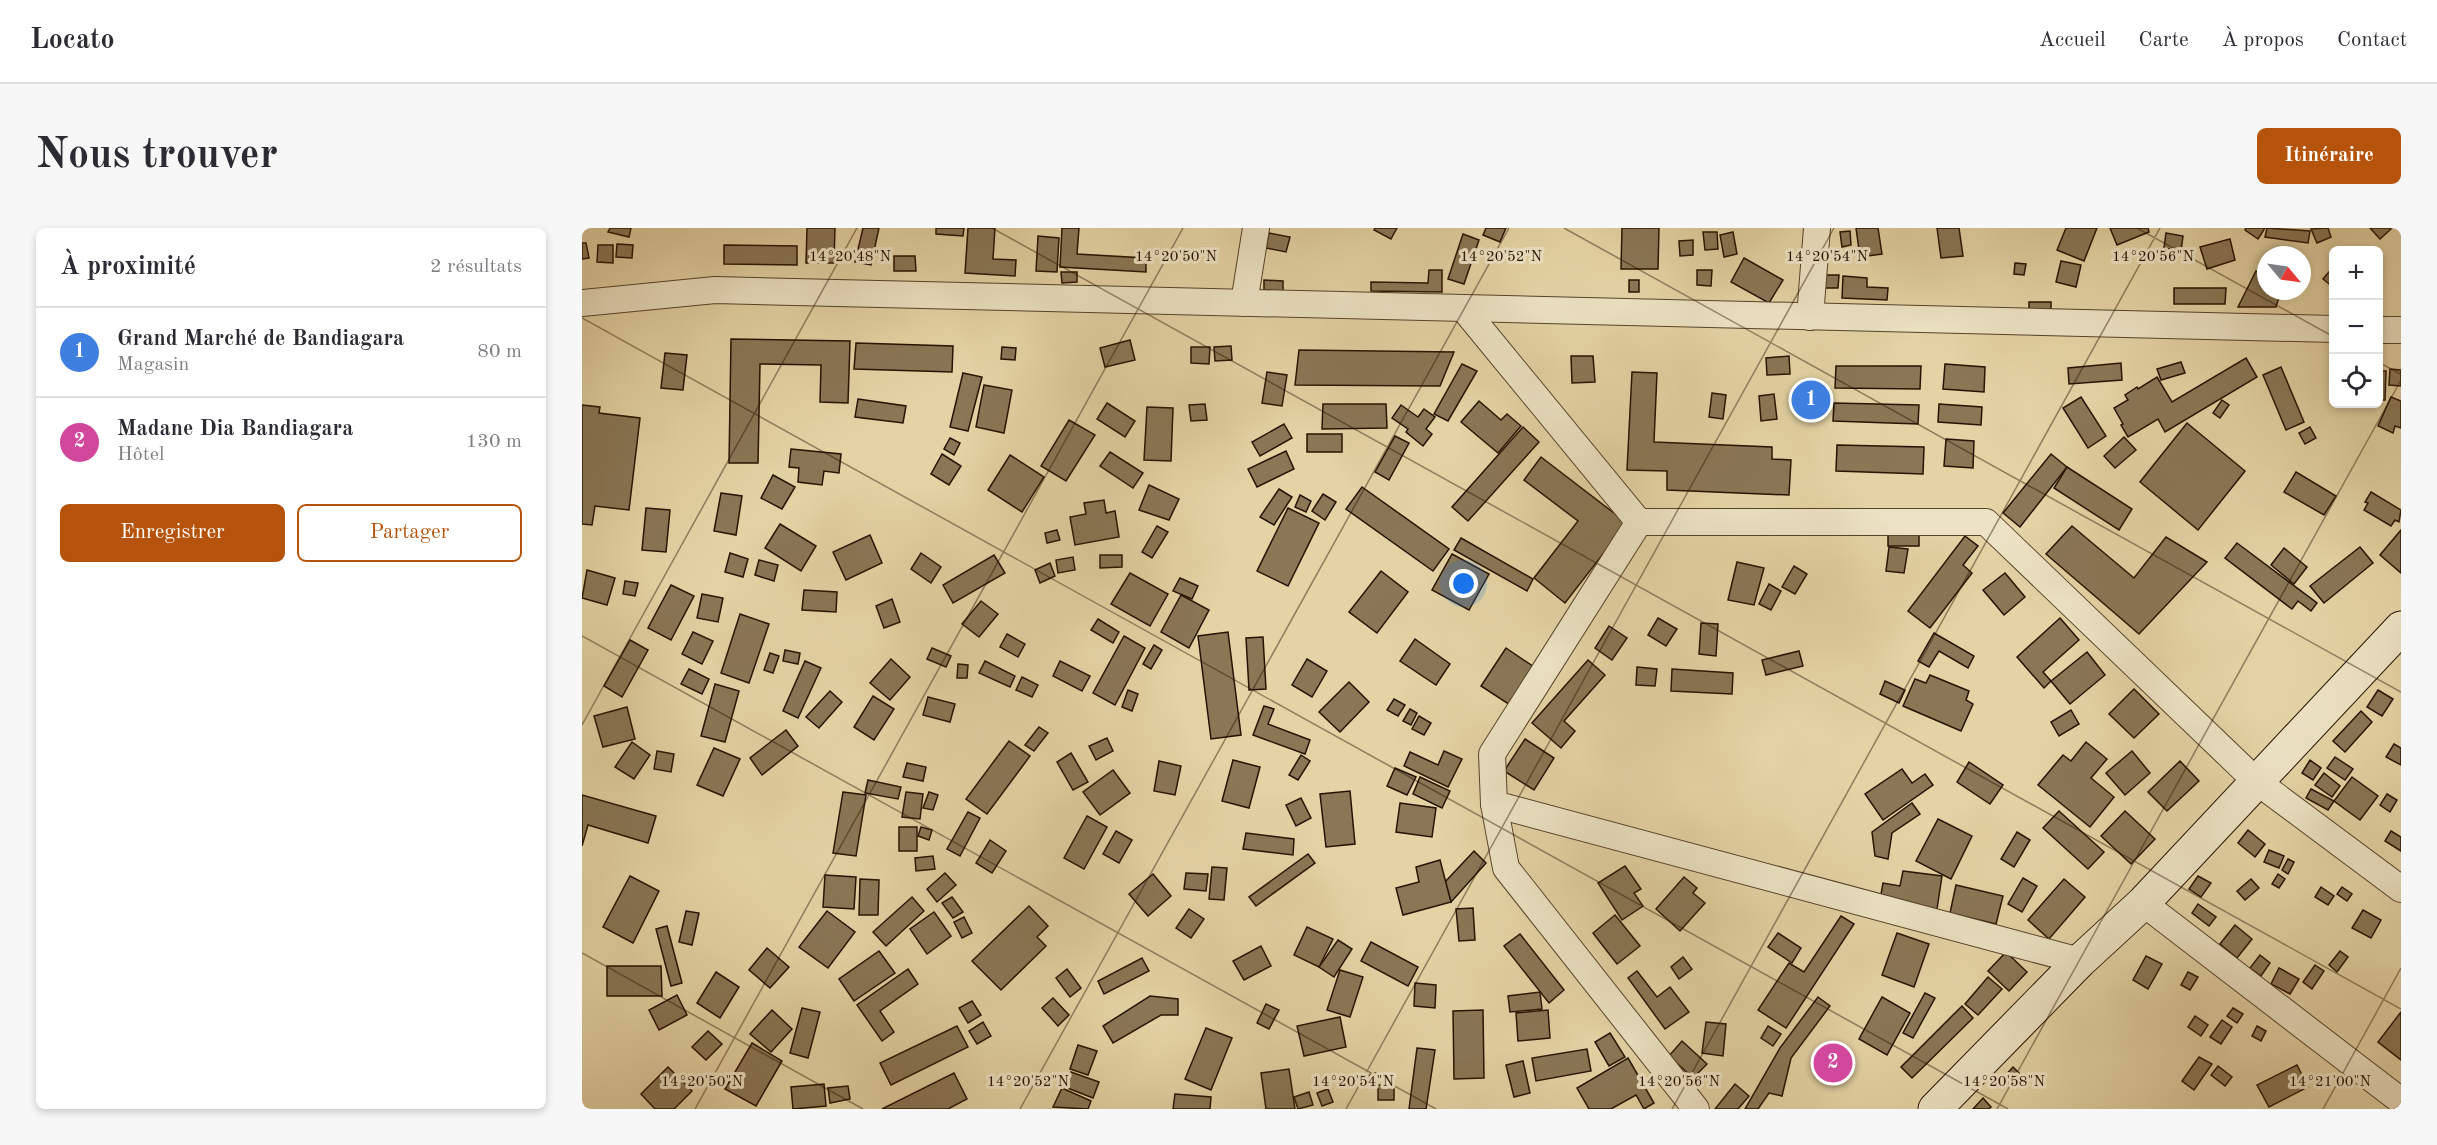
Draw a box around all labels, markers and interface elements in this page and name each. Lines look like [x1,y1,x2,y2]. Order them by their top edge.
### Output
text: Locato [30,27,115,55]
text: Accueil [2039,30,2106,51]
text: Carte [2139,30,2189,51]
text: À propos [2222,30,2304,51]
text: Contact [2337,30,2407,51]
button: Itinéraire [2257,128,2401,184]
text: Nous trouver [36,135,278,177]
north arrow [2257,246,2311,300]
map controls [2329,246,2383,408]
button: + [2329,246,2383,300]
text: 14°20'48"N [809,250,891,265]
text: 14°20'50"N [1135,250,1217,265]
text: 14°20'52"N [1460,250,1542,265]
text: 14°20'54"N [1786,250,1868,265]
text: 14°20'56"N [2112,250,2194,265]
text: À proximité [60,254,196,280]
text: 2 résultats [430,257,522,277]
button: − [2329,300,2383,354]
text: Grand Marché de Bandiagara [117,328,404,350]
text: 1 [74,342,85,362]
text: 80 m [477,342,522,362]
button: locate [2329,354,2383,408]
text: Magasin [117,355,189,375]
pin: 1 [1792,378,1830,423]
text: Madane Dia Bandiagara [117,418,353,440]
text: 2 [74,432,85,452]
text: 130 m [466,432,522,452]
text: Hôtel [117,445,164,465]
button: Enregistrer [60,504,285,562]
button: Partager [297,504,522,562]
your location [1449,569,1478,598]
pin: 2 [1814,1040,1852,1086]
text: 14°20'50"N [661,1075,743,1090]
text: 14°20'52"N [987,1075,1069,1090]
text: 14°20'54"N [1312,1075,1394,1090]
text: 14°20'56"N [1638,1075,1720,1090]
text: 14°20'58"N [1963,1075,2045,1090]
text: 14°21'00"N [2289,1075,2371,1090]

